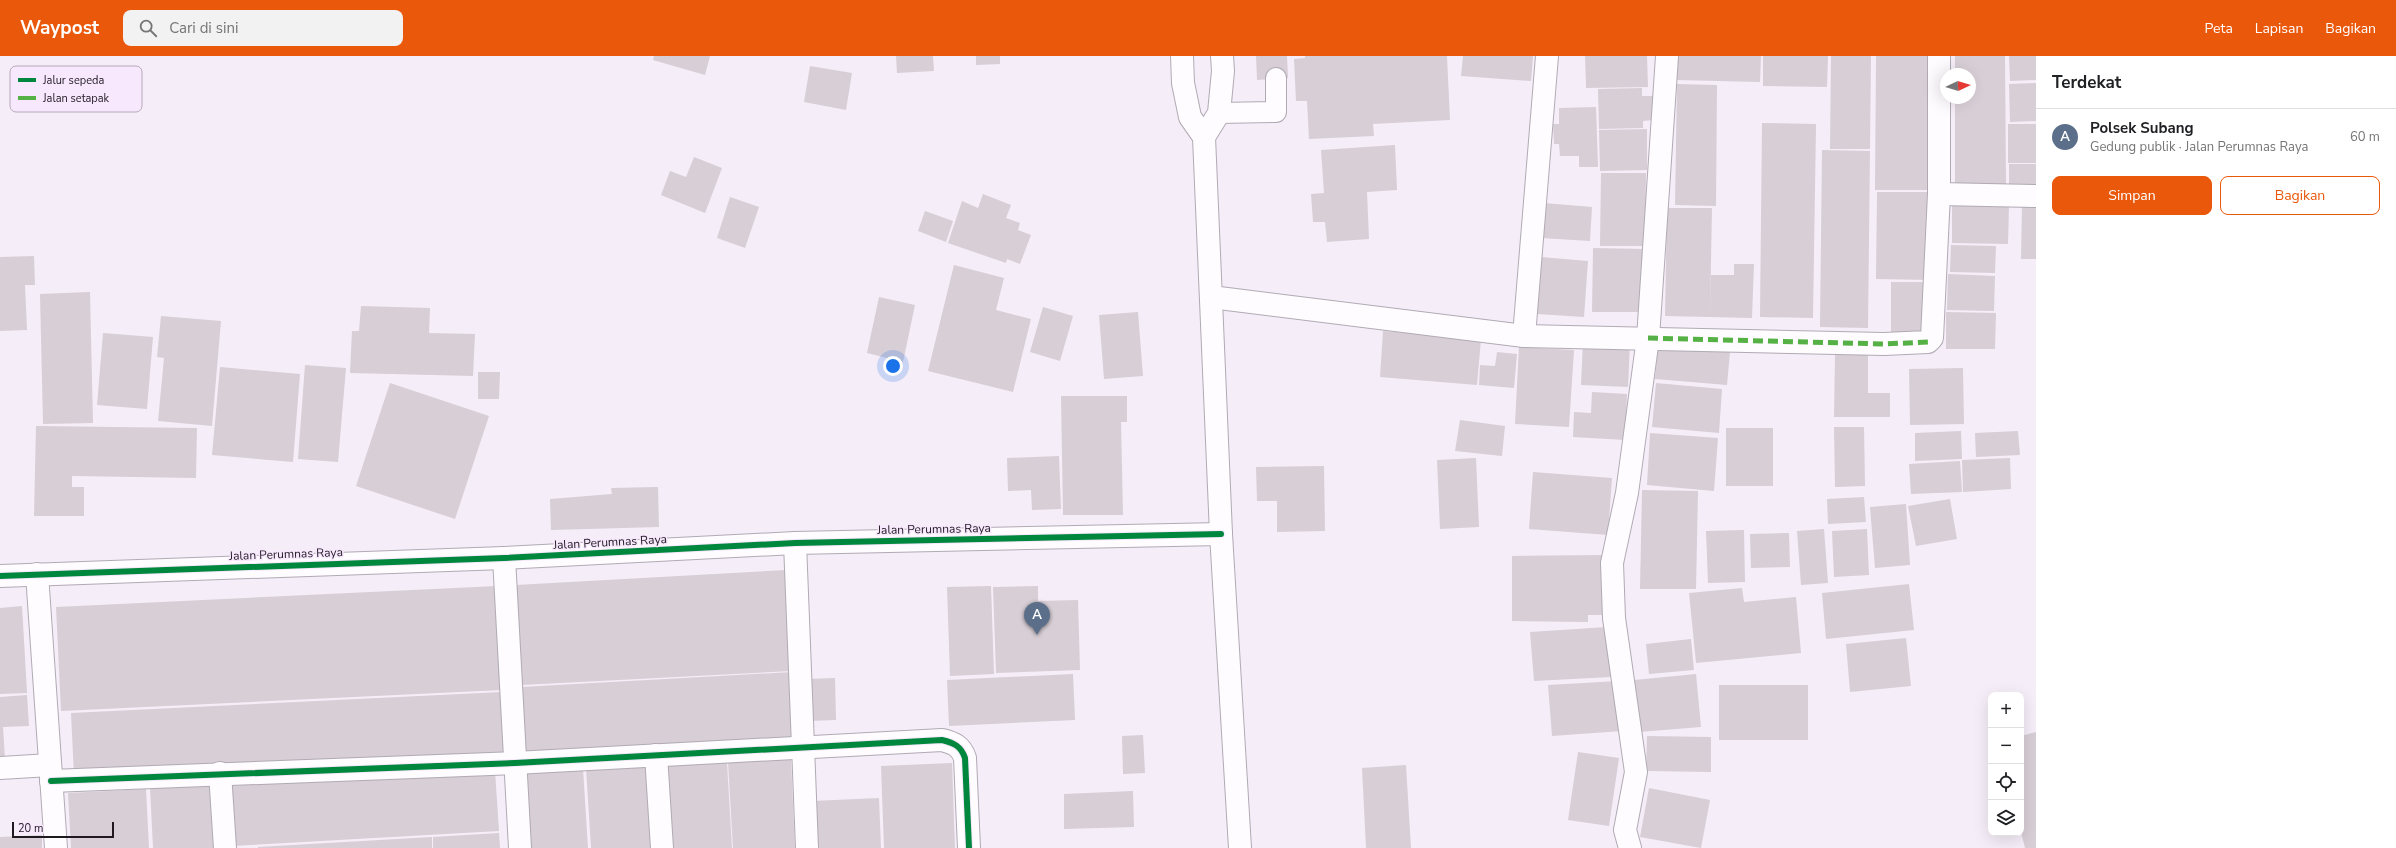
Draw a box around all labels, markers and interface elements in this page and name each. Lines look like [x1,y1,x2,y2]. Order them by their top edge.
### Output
search box [123,10,403,46]
text: Waypost [20,15,99,41]
icon: search [137,17,159,39]
text: Cari di sini [169,18,238,38]
text: Peta [2205,19,2233,38]
text: Lapisan [2255,19,2303,38]
text: Bagikan [2325,19,2376,38]
legend [10,66,142,112]
north arrow [1940,68,1976,104]
text: Terdekat [2052,71,2121,94]
text: Jalur sepeda [42,73,104,88]
text: Jalan setapak [42,91,110,106]
text: Polsek Subang [2090,118,2194,138]
text: A [2060,128,2070,146]
text: 60 m [2350,128,2380,146]
text: Gedung publik · Jalan Perumnas Raya [2090,138,2308,156]
button: Simpan [2052,176,2212,215]
button: Bagikan [2220,176,2380,215]
your location [883,356,903,376]
street label: Jalan Perumnas Raya [876,520,991,538]
street label: Jalan Perumnas Raya [552,531,667,553]
street label: Jalan Perumnas Raya [228,544,343,564]
pin: A [1024,602,1050,635]
map controls [1988,692,2024,836]
button: + [1988,692,2024,728]
button: − [1988,728,2024,764]
button: locate [1988,764,2024,800]
button: layers [1988,800,2024,836]
scale bar [12,820,114,839]
text: 20 m [18,821,43,836]

